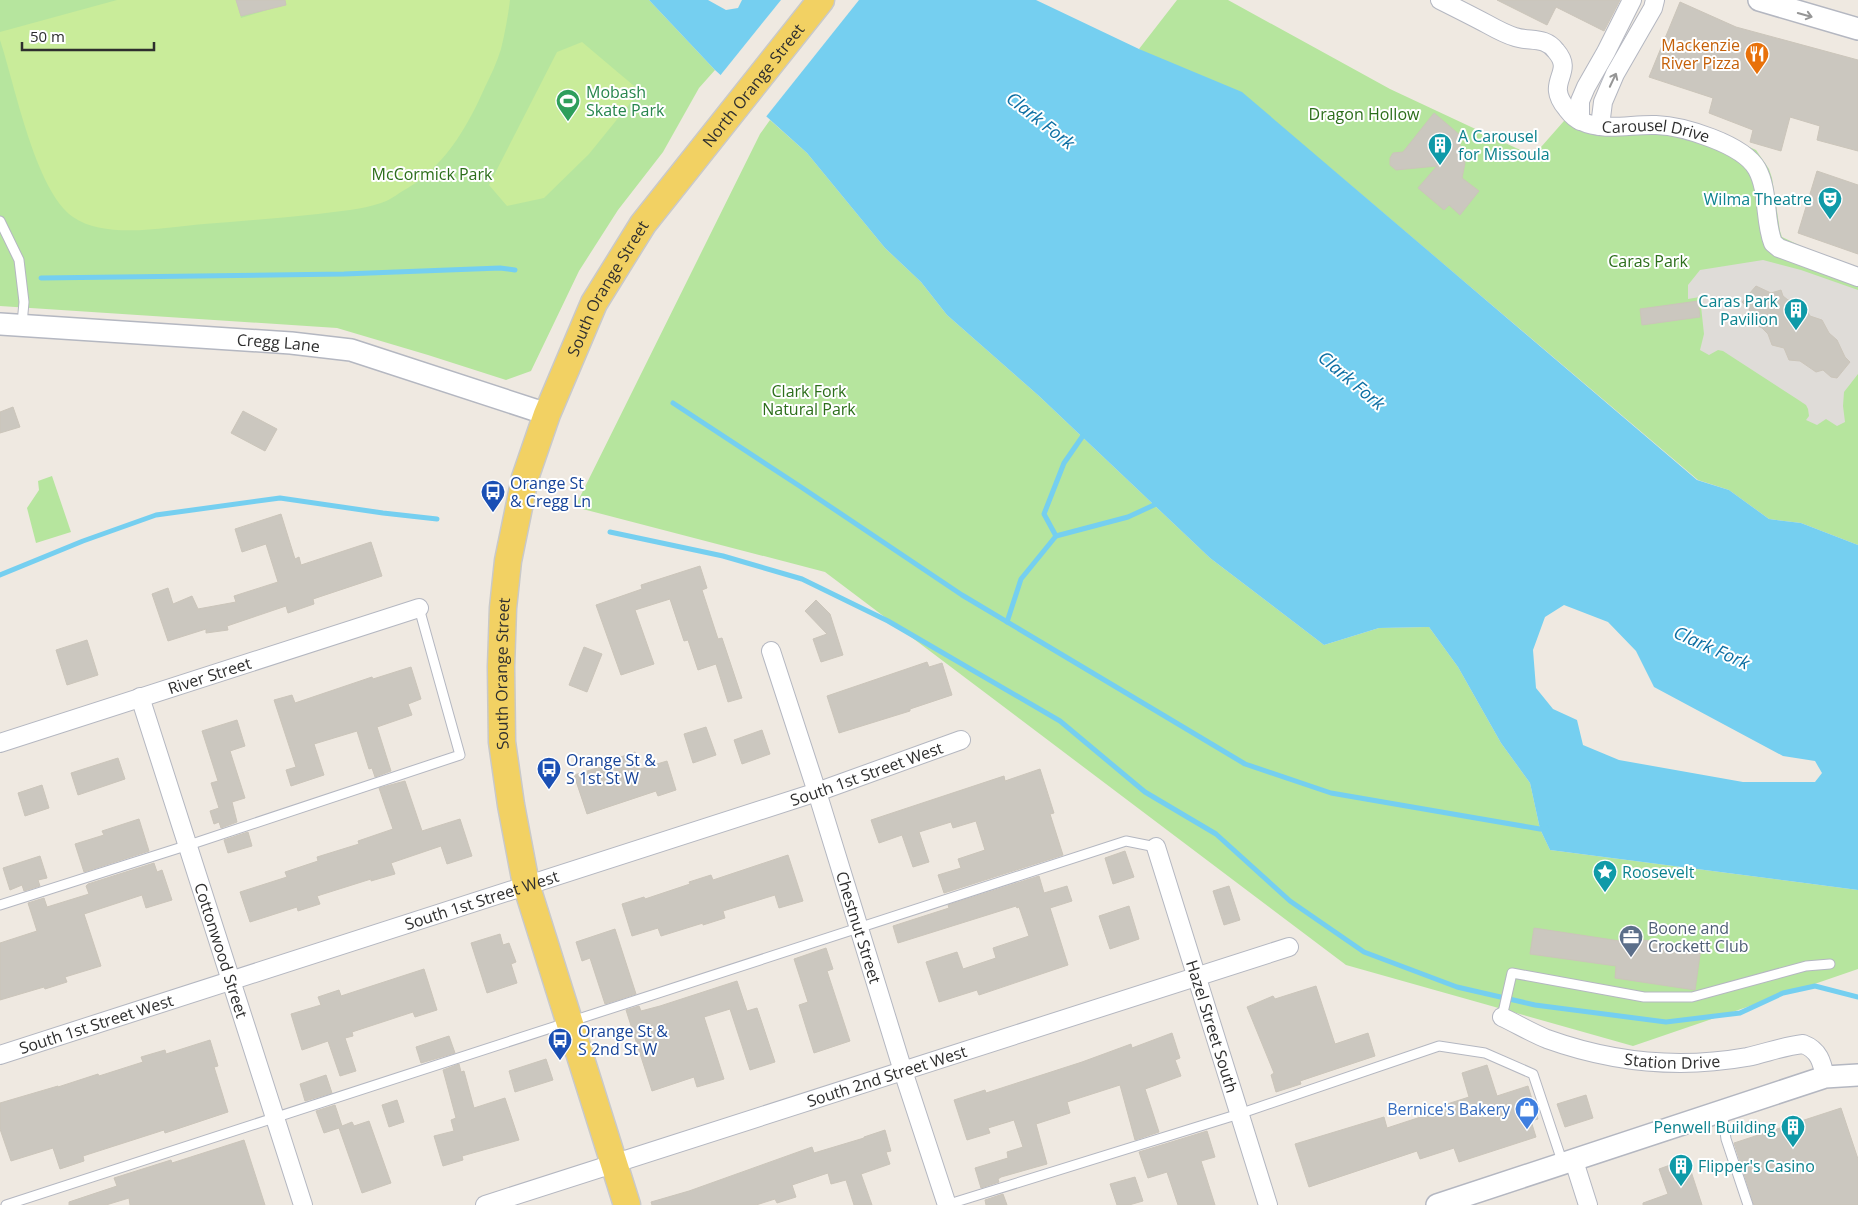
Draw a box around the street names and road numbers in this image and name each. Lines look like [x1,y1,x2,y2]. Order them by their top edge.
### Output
street label: North Orange Street [697,19,809,152]
street label: Carousel Drive [1601,114,1713,148]
street label: South Orange Street [562,216,654,360]
street label: Cregg Lane [236,328,321,357]
street label: South Orange Street [490,596,515,751]
street label: River Street [165,652,254,699]
street label: South 1st Street West [787,736,946,811]
street label: South 1st Street West [402,865,562,935]
street label: Chestnut Street [831,869,886,987]
street label: Cottonwood Street [189,880,253,1021]
street label: Hazel Street South [1181,957,1243,1096]
street label: South 1st Street West [16,989,176,1059]
street label: South 2nd Street West [804,1040,970,1112]
street label: Station Drive [1623,1048,1721,1074]

